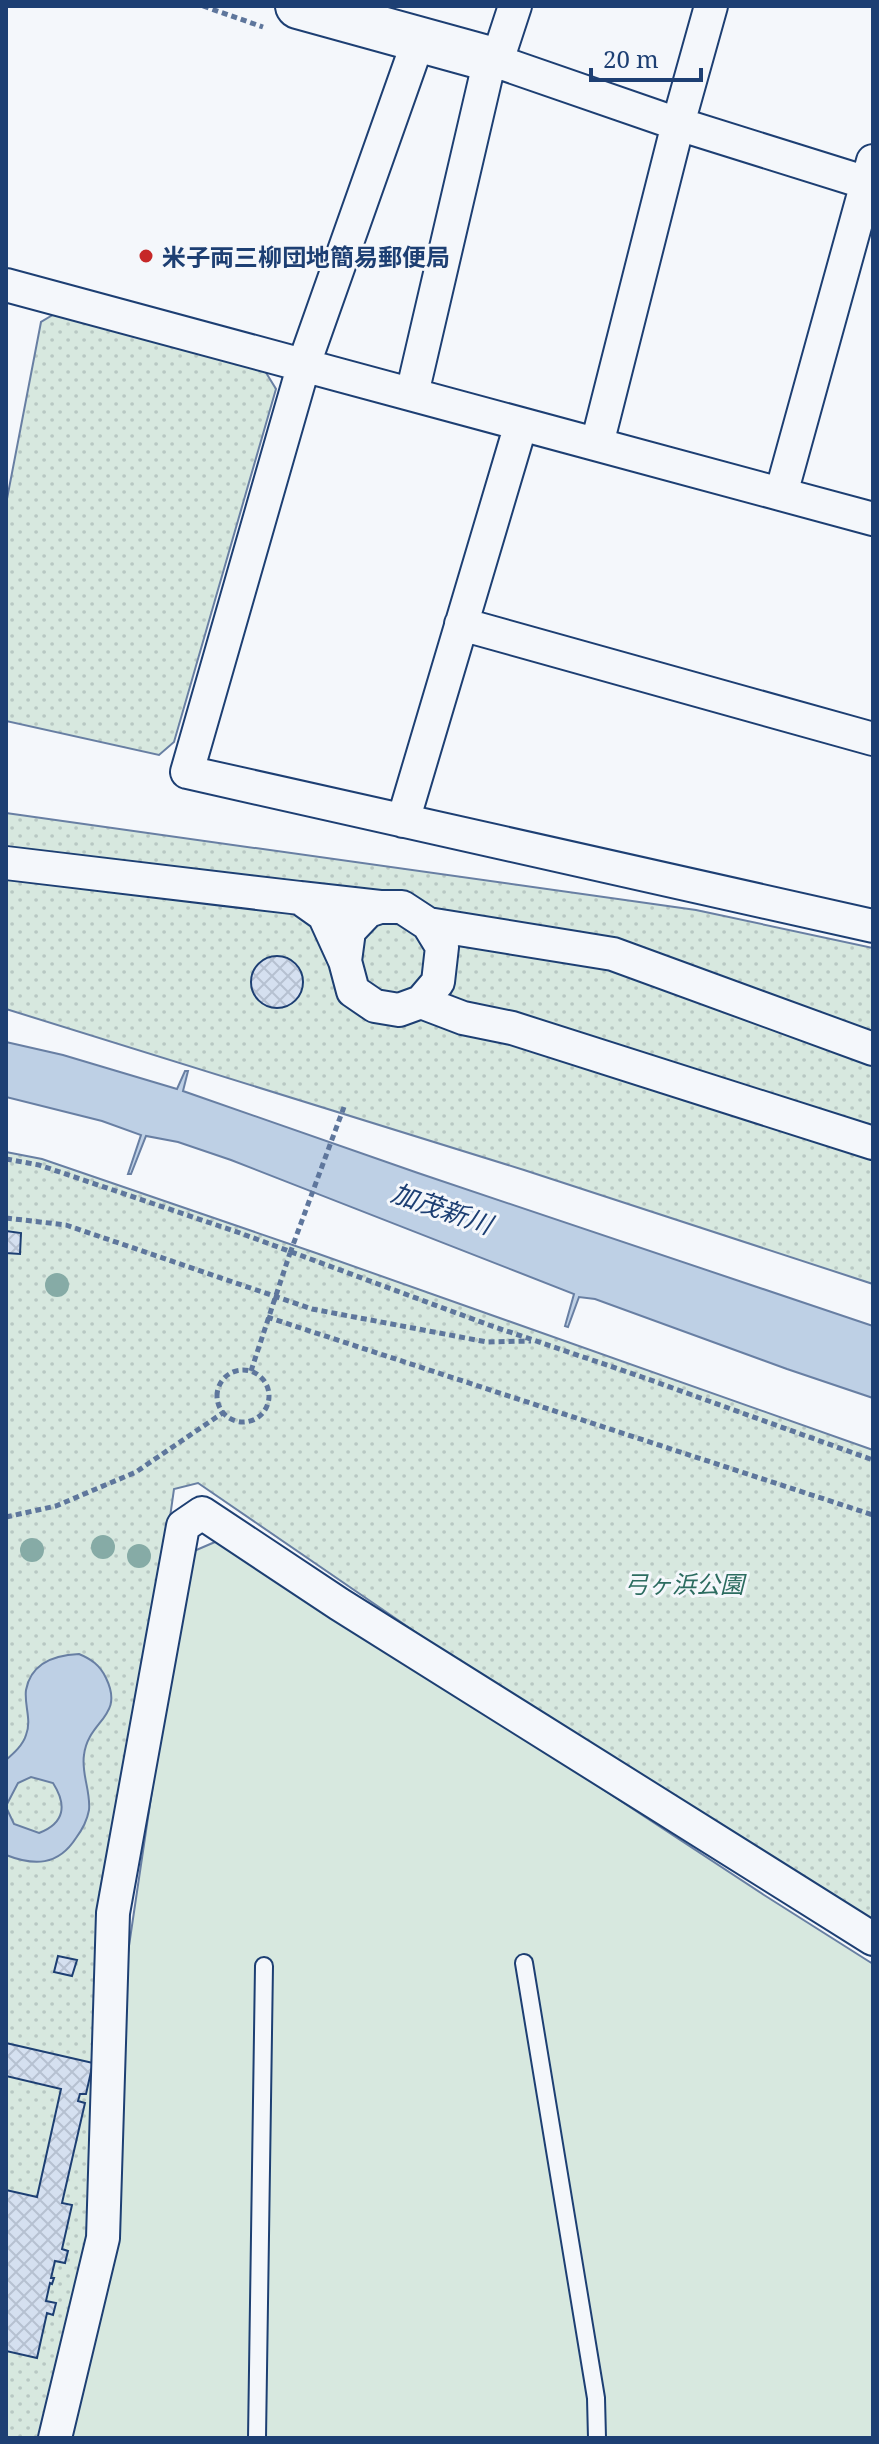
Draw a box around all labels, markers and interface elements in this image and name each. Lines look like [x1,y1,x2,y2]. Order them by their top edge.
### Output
scale bar [591,32,701,82]
text: 20 m [603,42,659,75]
place label: 米子両三柳団地簡易郵便局 [162,240,450,273]
marker: 米子両三柳団地簡易郵便局 [137,247,155,265]
water label: 加茂新川 [387,1174,500,1243]
park label: 弓ヶ浜公園 [624,1567,747,1600]

